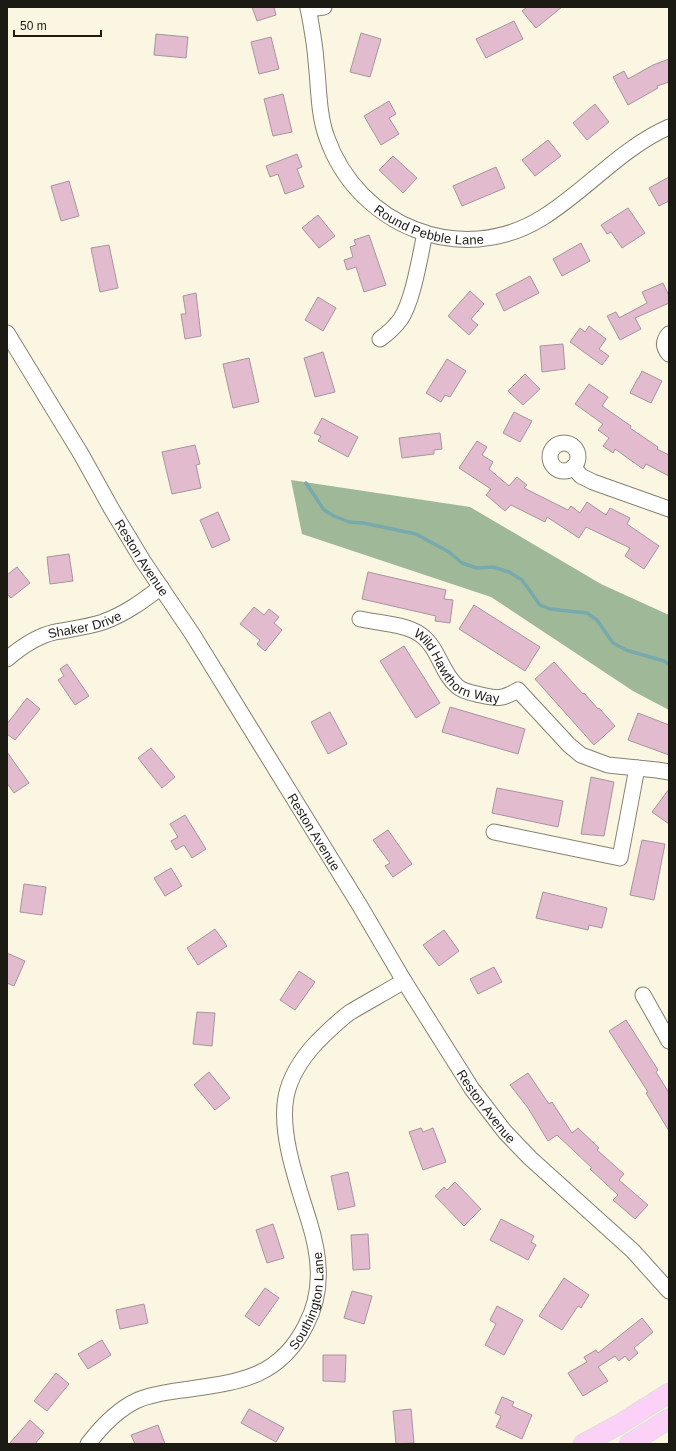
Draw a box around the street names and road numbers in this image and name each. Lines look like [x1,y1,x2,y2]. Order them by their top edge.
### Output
street label: Round Pebble Lane [371,202,484,247]
street label: Reston Avenue [112,517,171,599]
street label: Shaker Drive [46,608,124,642]
street label: Wild Hawthorn Way [411,626,500,706]
street label: Reston Avenue [284,791,343,873]
street label: Reston Avenue [454,1067,518,1146]
street label: Southington Lane [286,1251,326,1353]

